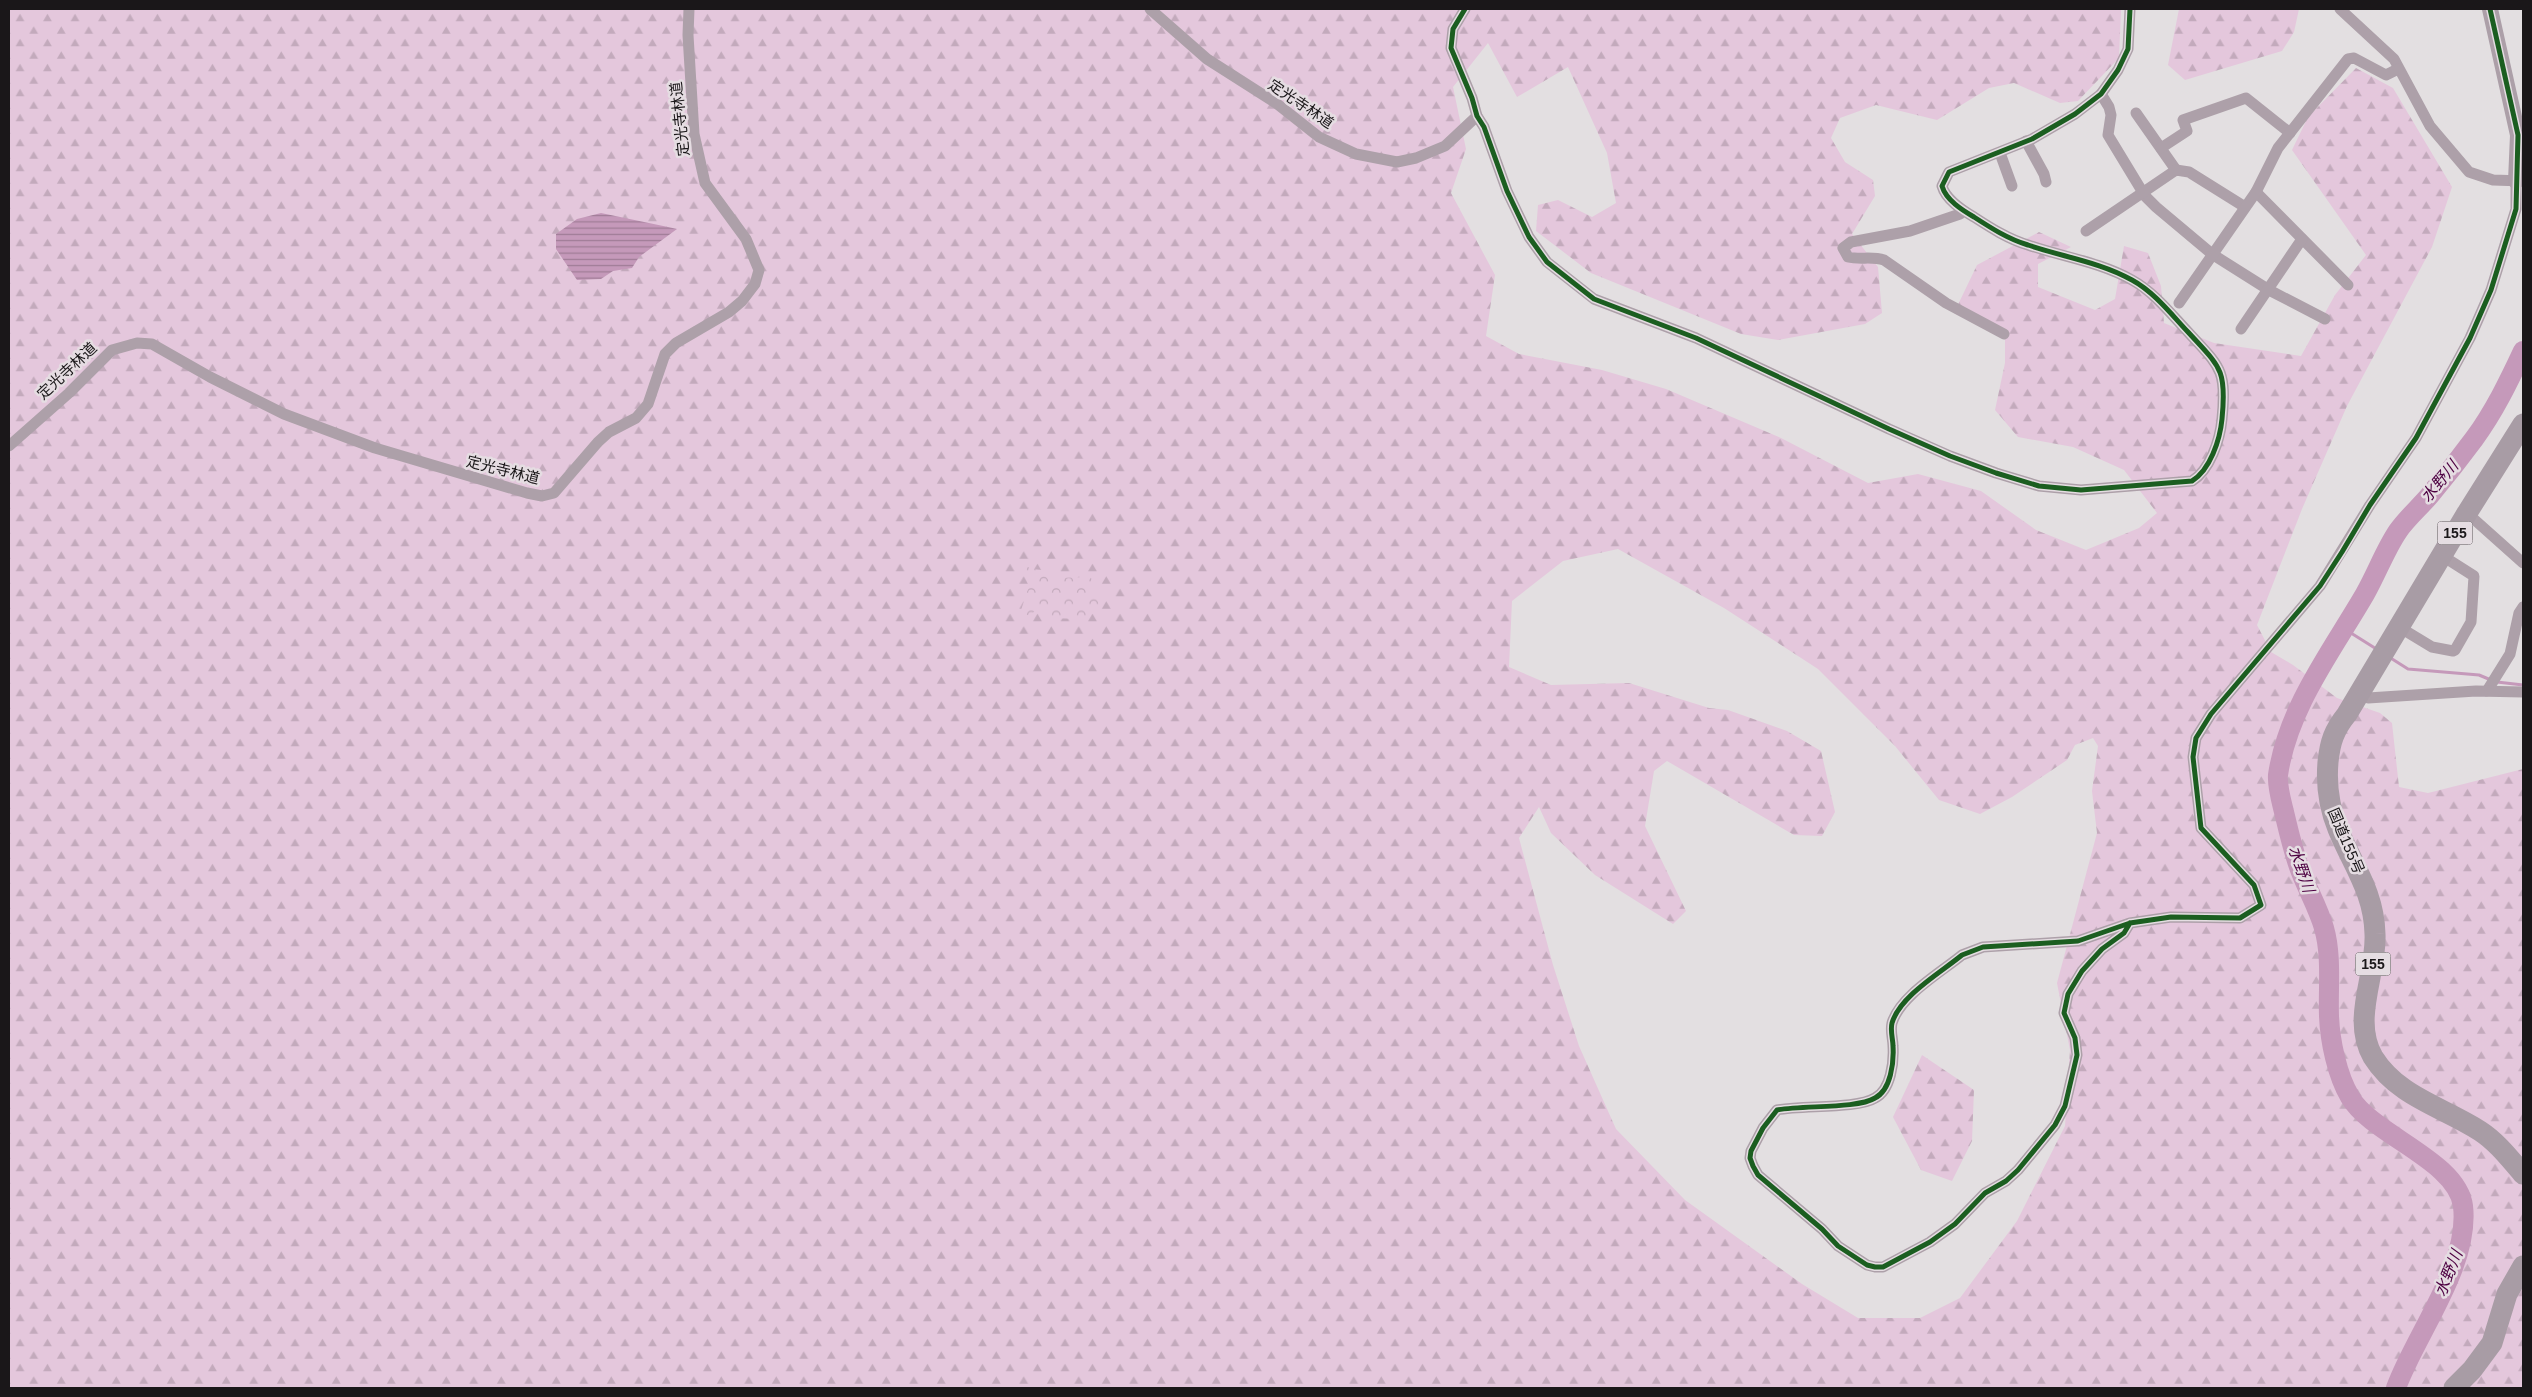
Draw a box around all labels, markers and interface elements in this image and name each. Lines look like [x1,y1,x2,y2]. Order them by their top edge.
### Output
street label: 定光寺林道 [1265,76,1337,132]
street label: 定光寺林道 [667,81,692,157]
street label: 定光寺林道 [33,339,100,402]
street label: 定光寺林道 [465,452,542,487]
water label: 水野川 [2417,456,2463,505]
road number: 155 [2438,522,2472,544]
street label: 国道155号 [2325,805,2368,876]
water label: 水野川 [2286,844,2318,897]
road number: 155 [2356,952,2390,976]
water label: 水野川 [2432,1246,2466,1299]

